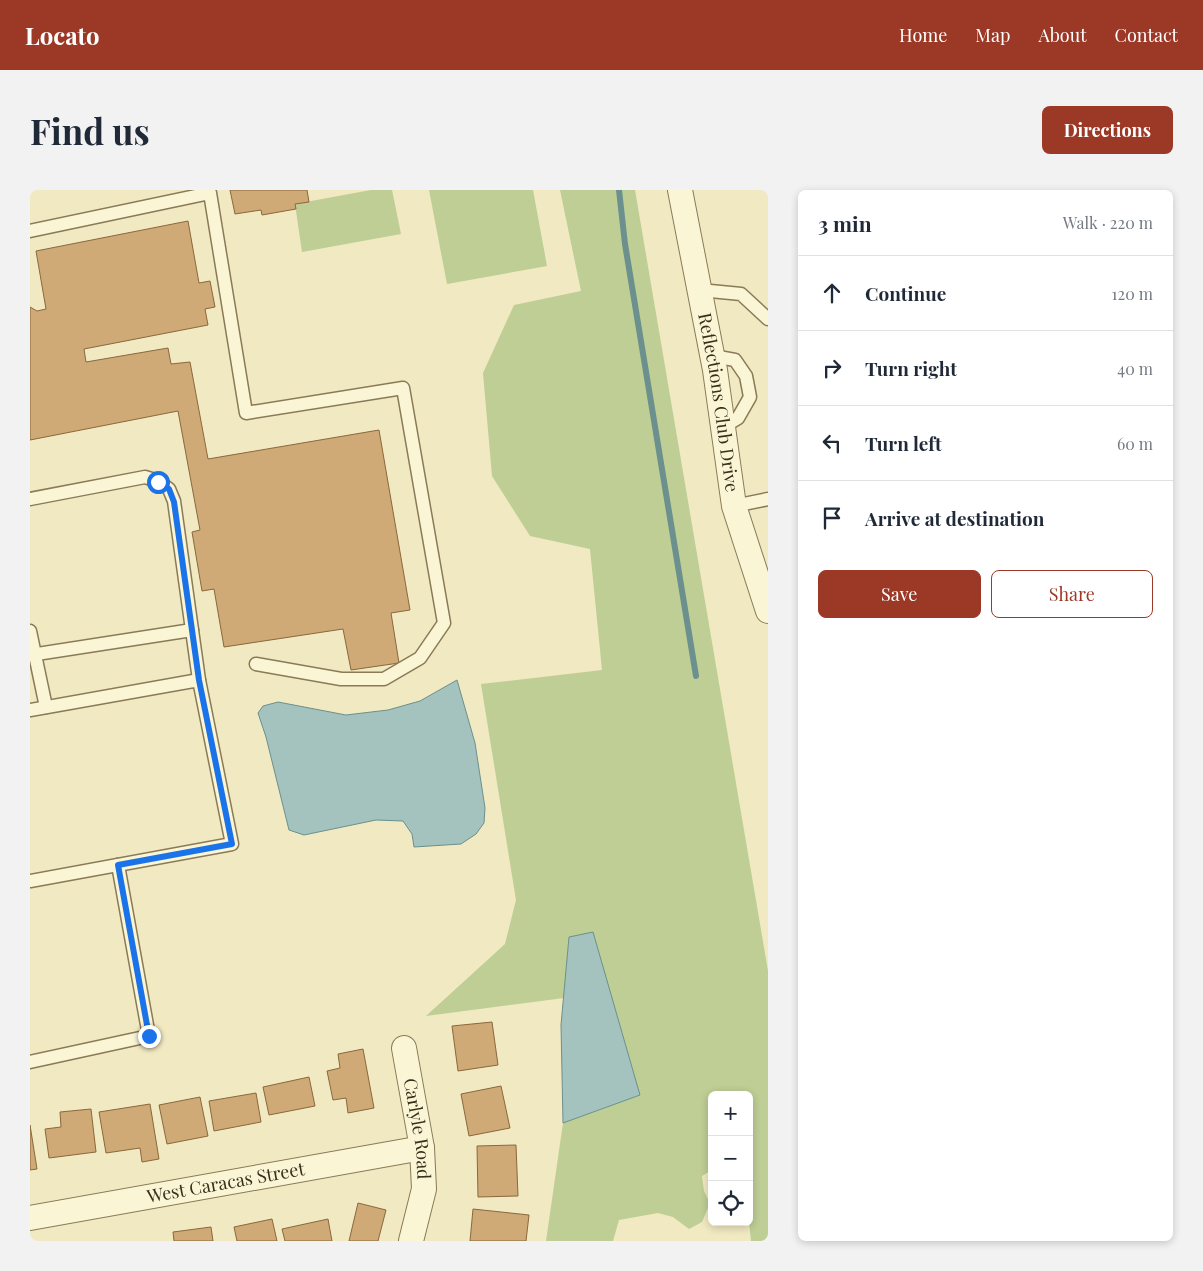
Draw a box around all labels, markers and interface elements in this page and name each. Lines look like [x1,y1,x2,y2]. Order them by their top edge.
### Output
text: Locato [25,19,99,51]
text: Home [899,23,947,47]
text: Map [975,23,1010,47]
text: About [1038,23,1087,47]
text: Contact [1115,23,1178,47]
button: Directions [1042,106,1173,154]
text: Find us [30,107,150,154]
text: 3 min [818,209,872,237]
text: Walk · 220 m [1063,212,1153,233]
icon: ahead [818,279,846,307]
text: Continue [865,280,946,306]
text: 120 m [1112,283,1153,304]
street label: Reflections Club Drive [693,311,745,494]
icon: right [818,354,846,382]
text: Turn right [865,355,957,381]
text: 40 m [1117,358,1153,379]
icon: left [818,429,846,457]
text: Turn left [865,430,942,456]
text: 60 m [1117,433,1153,454]
route start [147,471,170,494]
icon: arrive [818,504,846,532]
text: Arrive at destination [865,505,1045,531]
button: Save [818,570,981,618]
button: Share [991,570,1153,618]
route end [138,1025,161,1048]
street label: Carlyle Road [399,1076,437,1181]
map controls [708,1091,753,1226]
button: + [708,1091,753,1136]
button: − [708,1136,753,1181]
street label: West Caracas Street [144,1156,307,1208]
button: locate [708,1181,753,1226]

